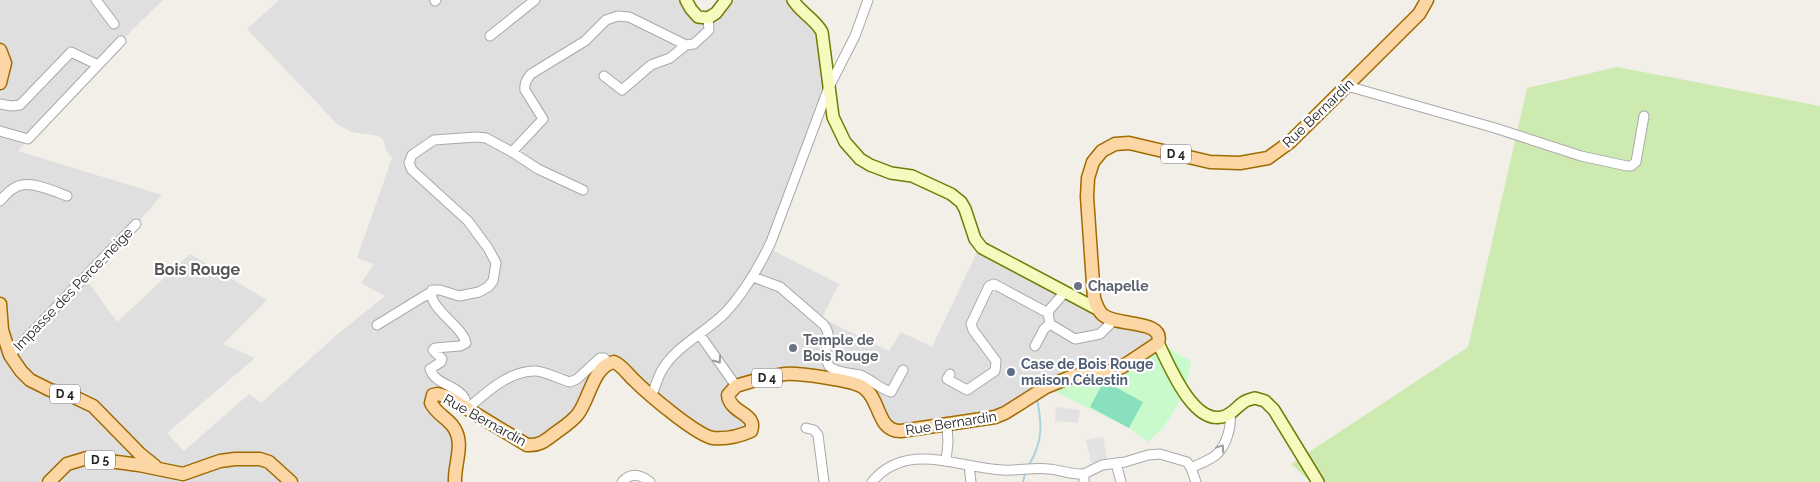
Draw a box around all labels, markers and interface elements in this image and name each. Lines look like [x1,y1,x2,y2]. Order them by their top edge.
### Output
street label: Rue Bernardin [1279,75,1357,151]
road number: D 4 [1161,144,1191,164]
street label: Impasse des Perce-neige [10,224,136,354]
district label: Bois Rouge [154,260,240,279]
place label: Chapelle [1088,278,1149,294]
marker: Chapelle [1072,280,1084,292]
place label: Temple de Bois Rouge [803,332,879,364]
marker: Temple de Bois Rouge [787,342,799,354]
one-way arrow [712,354,721,364]
place label: Case de Bois Rouge maison Célestin [1021,356,1154,388]
marker: Case de Bois Rouge maison Célestin [1005,366,1017,378]
road number: D 4 [752,368,782,388]
road number: D 4 [50,384,80,404]
street label: Rue Bernardin [441,391,529,449]
street label: Rue Bernardin [904,408,998,438]
one-way arrow [1215,444,1224,454]
road number: D 5 [85,450,115,470]

